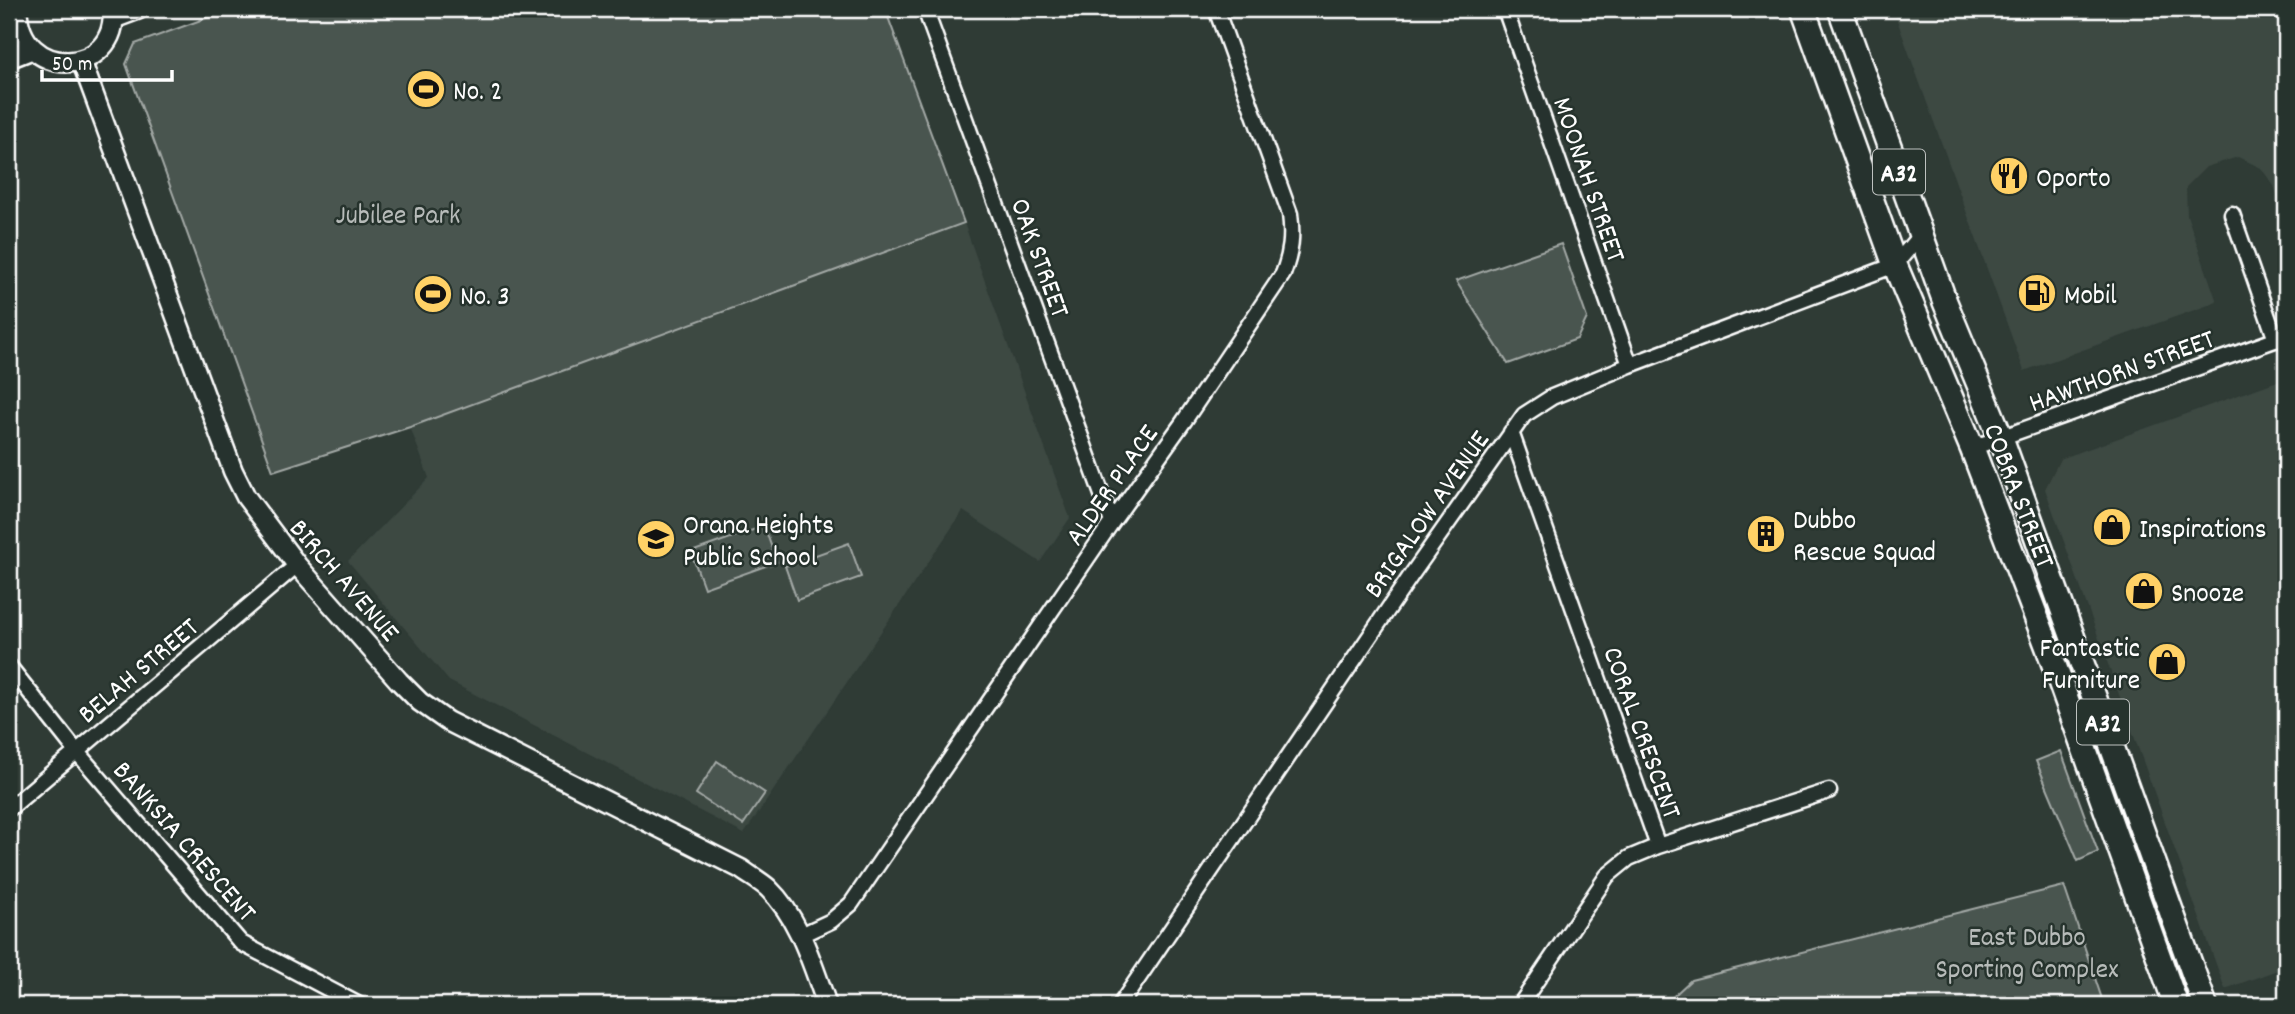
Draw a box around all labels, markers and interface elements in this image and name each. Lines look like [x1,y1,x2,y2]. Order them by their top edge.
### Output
scale bar [42,38,172,82]
text: 50 m [52,51,92,81]
sports icon: No. 2 [405,68,447,110]
place label: No. 2 [453,74,503,114]
street label: MOONAH STREET [1539,93,1633,269]
road number: A32 [1873,150,1925,195]
restaurant icon: Oporto [1988,155,2030,197]
place label: Oporto [2036,161,2111,201]
street label: OAK STREET [997,193,1077,324]
park label: Jubilee Park [336,198,460,238]
fuel station icon: Mobil [2016,272,2058,314]
sports icon: No. 3 [412,273,454,315]
place label: Mobil [2064,278,2117,318]
place label: No. 3 [460,279,510,319]
street label: HAWTHORN STREET [2024,322,2221,426]
street label: ALDER PLACE [1058,418,1171,556]
street label: COBRA STREET [1970,419,2062,575]
street label: BRIGALOW AVENUE [1356,424,1502,608]
place label: Dubbo Rescue Squad [1793,503,1936,575]
shop icon: Inspirations [2091,506,2133,548]
place label: Orana Heights Public School [683,508,834,580]
street label: BIRCH AVENUE [277,512,407,653]
place label: Inspirations [2139,512,2267,552]
building icon: Dubbo Rescue Squad [1745,513,1787,555]
school or university icon: Orana Heights Public School [635,518,677,560]
shop icon: Snooze [2123,570,2165,612]
place label: Snooze [2171,576,2244,616]
street label: BELAH STREET [71,610,209,735]
place label: Fantastic Furniture [2039,631,2140,703]
shop icon: Fantastic Furniture [2146,641,2188,683]
street label: CORAL CRESCENT [1590,642,1689,825]
road number: A32 [2077,700,2129,744]
street label: BANKSIA CRESCENT [101,754,264,933]
park label: East Dubbo Sporting Complex [1936,920,2118,992]

